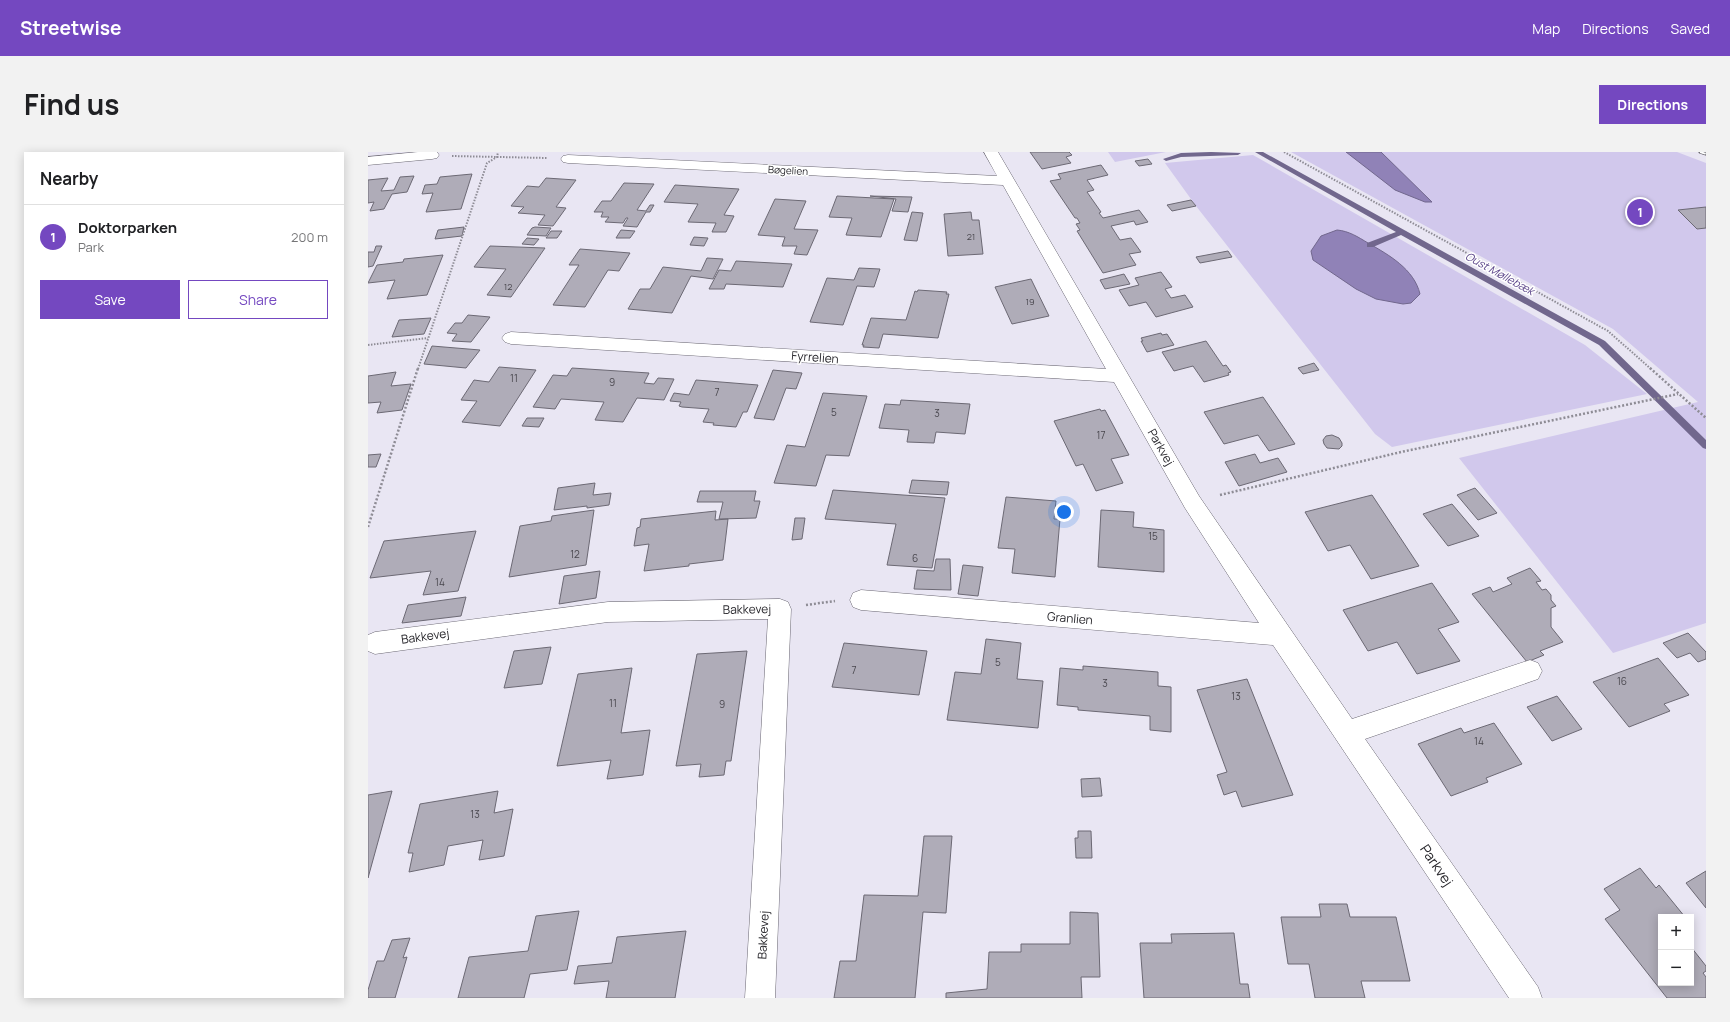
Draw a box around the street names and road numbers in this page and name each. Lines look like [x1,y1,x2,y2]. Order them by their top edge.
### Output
street label: Bøgelien [768,162,808,178]
street label: Fyrrelien [791,347,839,367]
street label: Parkvej [1144,426,1178,468]
street label: Bakkevej [723,600,771,618]
street label: Granlien [1046,608,1094,628]
street label: Bakkevej [400,624,450,648]
street label: Parkvej [1416,840,1458,890]
street label: Bakkevej [753,910,773,960]

